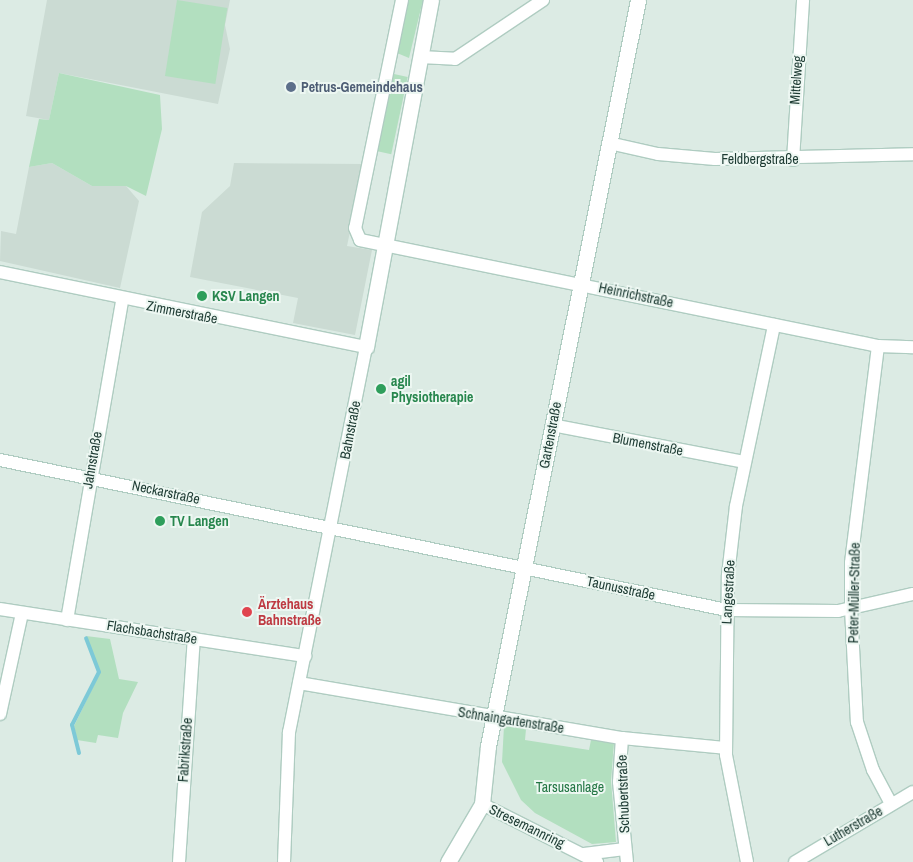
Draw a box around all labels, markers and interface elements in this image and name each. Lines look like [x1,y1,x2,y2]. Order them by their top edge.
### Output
street label: Mittelweg [786,55,806,105]
place label: Petrus-Gemeindehaus [301,79,423,95]
marker: Petrus-Gemeindehaus [285,81,297,93]
street label: Feldbergstraße [721,151,799,167]
street label: Heinrichstraße [597,279,675,311]
place label: KSV Langen [212,288,280,304]
marker: KSV Langen [196,290,208,302]
street label: Zimmerstraße [145,297,219,327]
place label: agil Physiotherapie [391,373,473,406]
marker: agil Physiotherapie [375,383,387,395]
street label: Bahnstraße [336,399,364,461]
street label: Gartenstraße [535,400,565,470]
street label: Blumenstraße [611,429,685,459]
street label: Jahnstraße [79,430,105,490]
street label: Neckarstraße [131,477,201,507]
place label: TV Langen [170,513,229,529]
marker: TV Langen [154,515,166,527]
street label: Peter-Müller-Straße [845,542,863,644]
street label: Langestraße [718,559,738,625]
street label: Taunusstraße [585,573,657,603]
place label: Ärztehaus Bahnstraße [258,596,321,628]
marker: Ärztehaus Bahnstraße [240,605,254,619]
street label: Flachsbachstraße [106,617,198,647]
street label: Schnaingartenstraße [457,703,565,737]
street label: Fabrikstraße [174,717,196,783]
street label: Schubertstraße [613,754,633,834]
park label: Tarsusanlage [536,779,604,795]
street label: Stresemannring [487,801,567,851]
street label: Lutherstraße [821,802,885,850]

